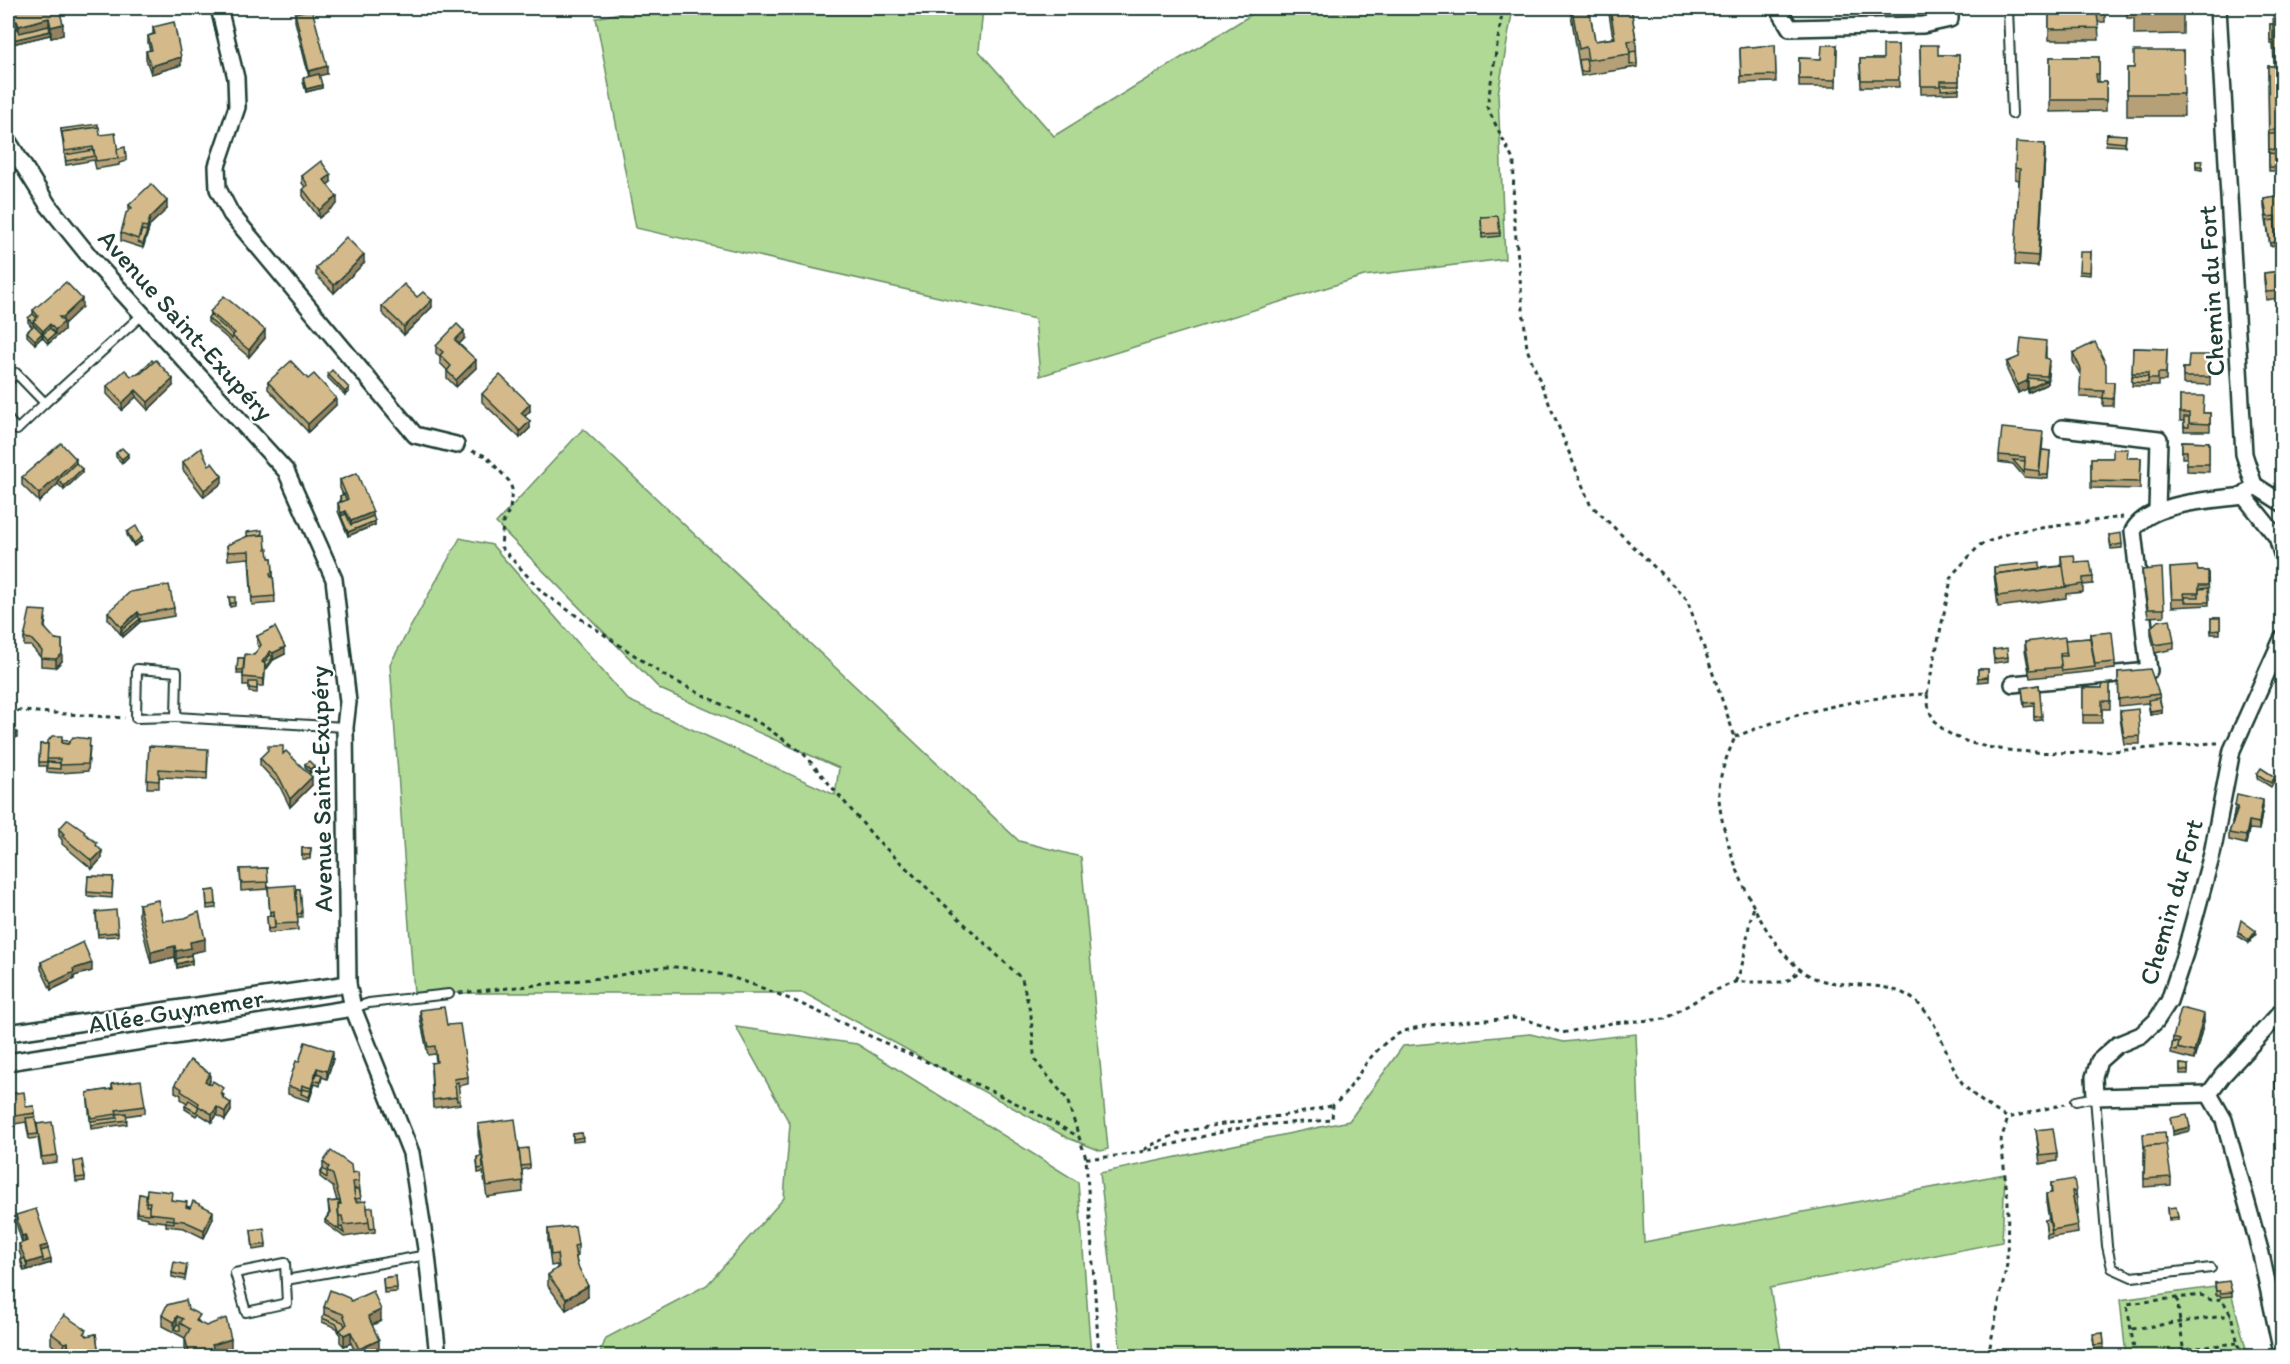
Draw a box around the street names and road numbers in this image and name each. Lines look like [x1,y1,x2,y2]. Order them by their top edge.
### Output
street label: Chemin du Fort [2191,204,2231,377]
street label: Avenue Saint-Exupéry [92,223,280,427]
street label: Avenue Saint-Exupéry [303,665,339,913]
street label: Chemin du Fort [2132,815,2210,989]
street label: Allée Guynemer [86,981,267,1041]

